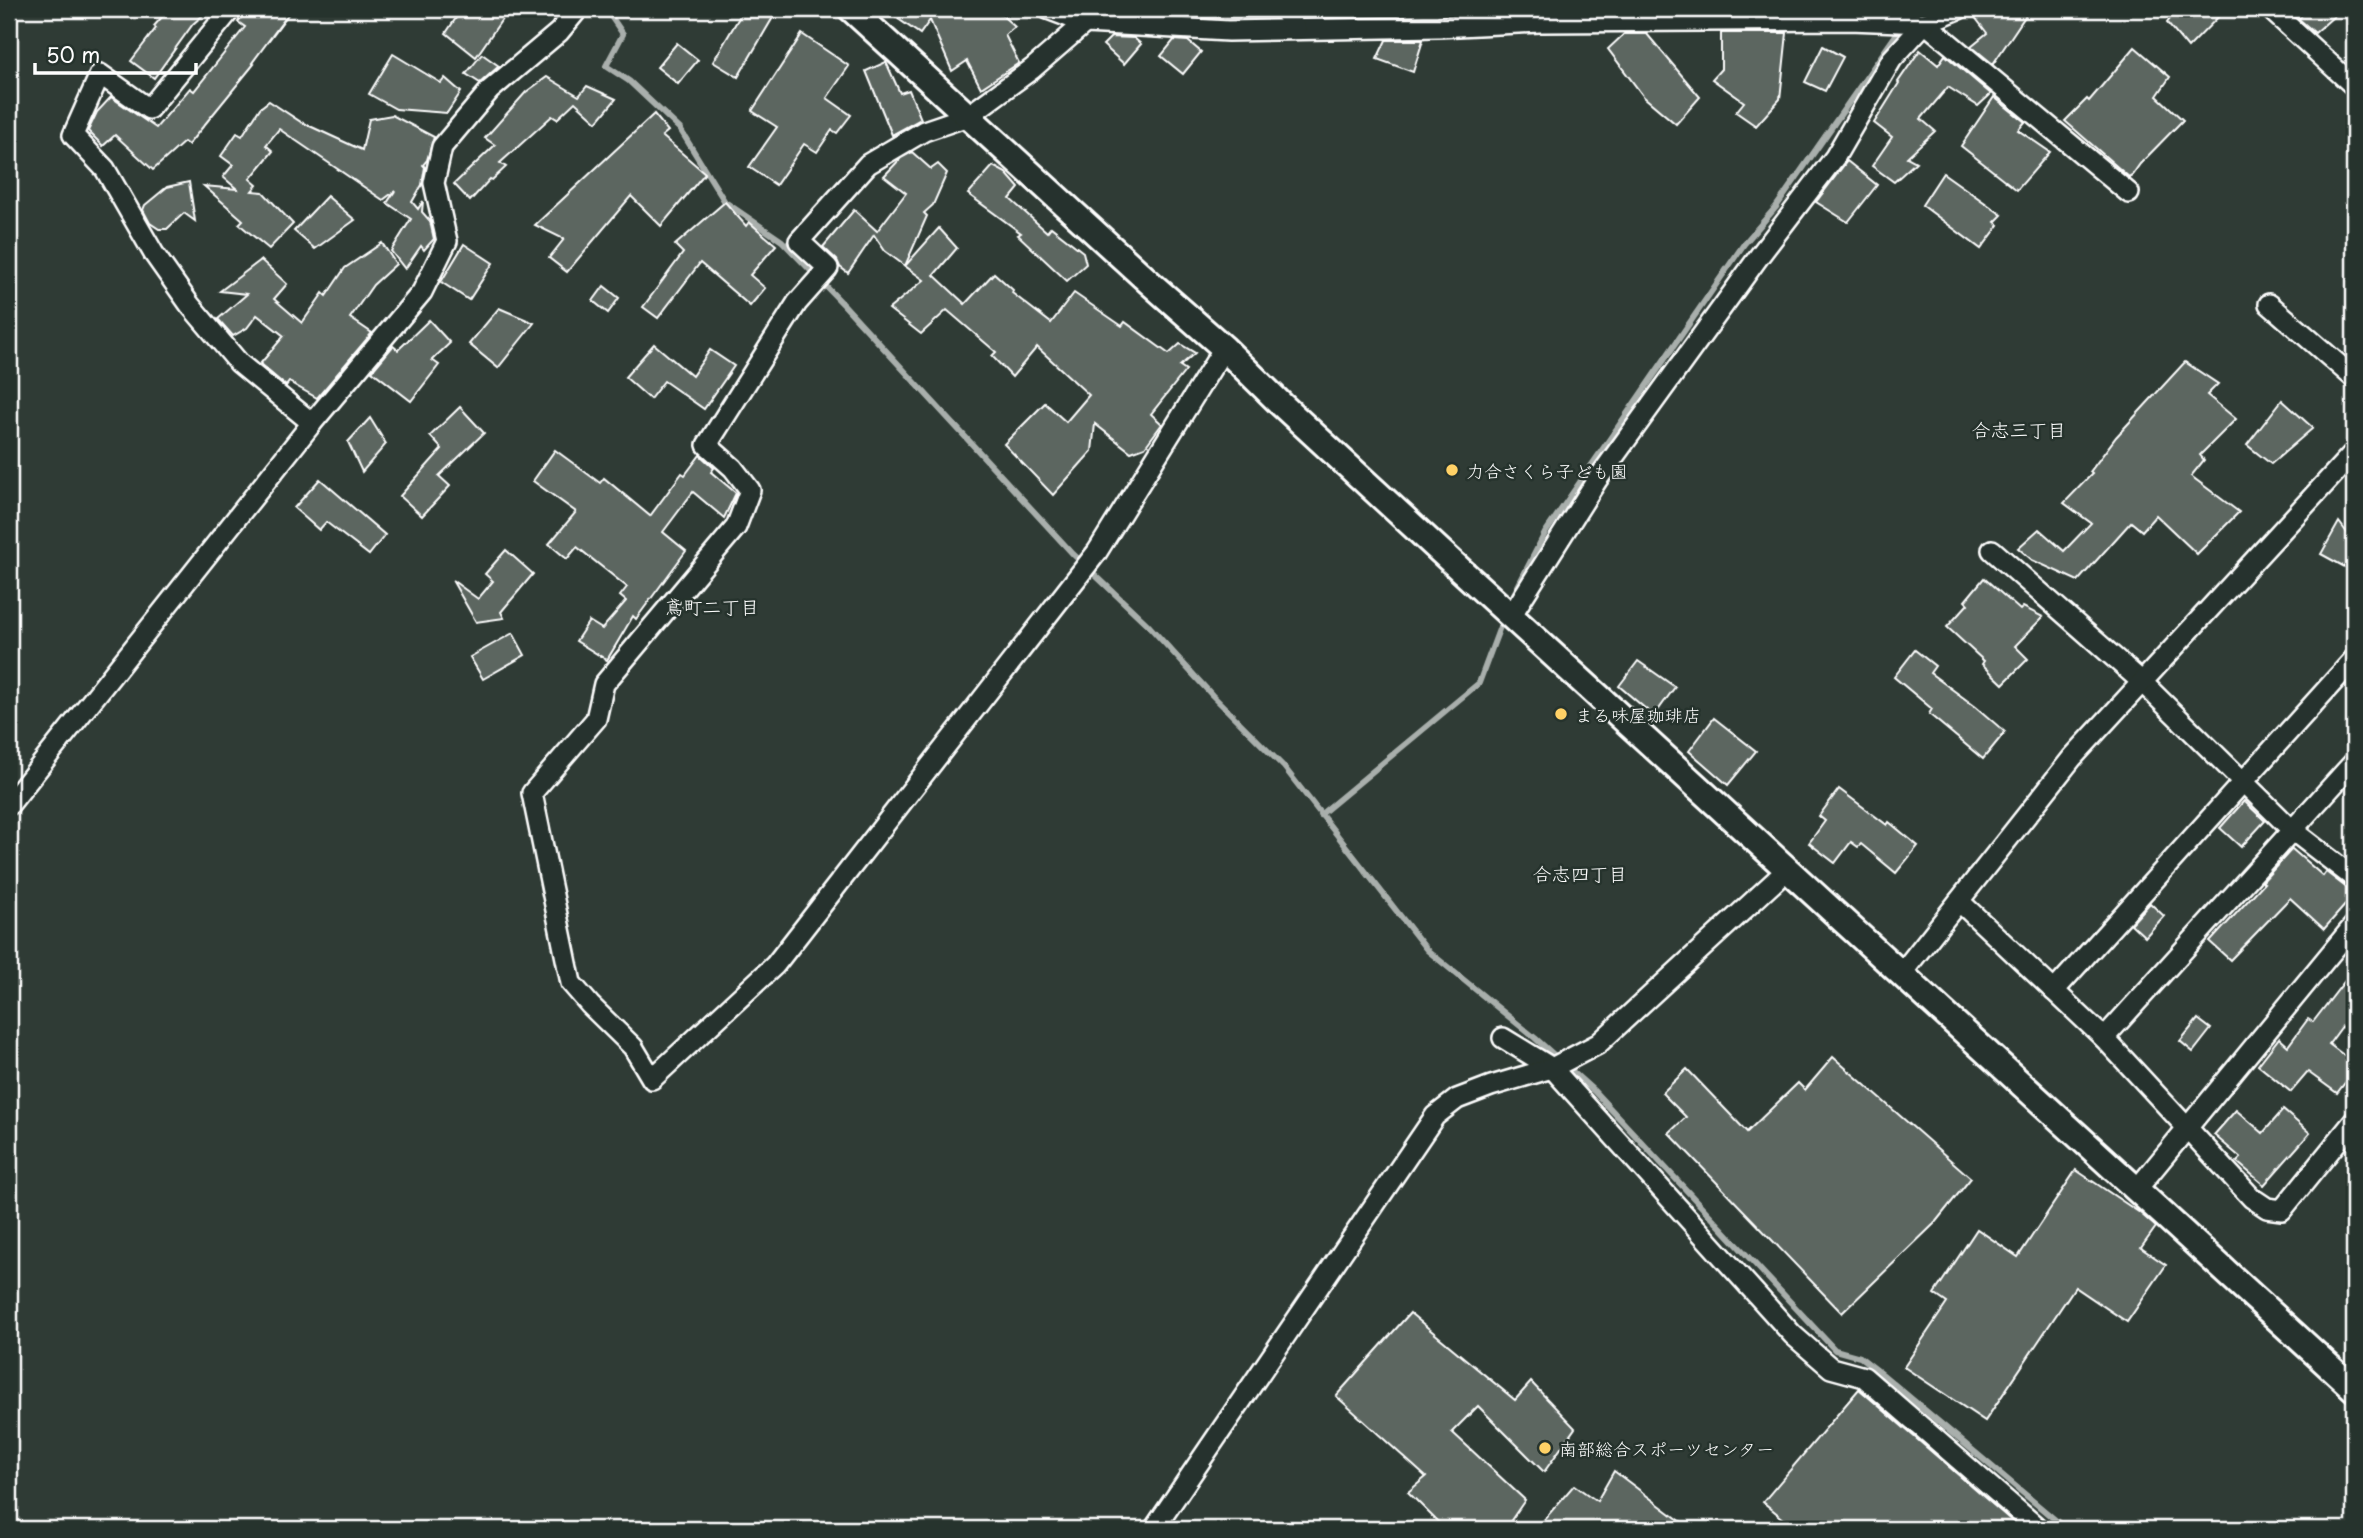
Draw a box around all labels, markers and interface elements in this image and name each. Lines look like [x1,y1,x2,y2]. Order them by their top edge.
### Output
scale bar [35,32,196,76]
text: 50 m [46,38,100,70]
district label: 合志三丁目 [1971,415,2067,443]
place label: 力合さくら子ども園 [1466,457,1628,484]
marker: 力合さくら子ども園 [1444,462,1460,478]
district label: 鳶町二丁目 [664,592,760,620]
place label: まる味屋珈琲店 [1575,701,1701,728]
marker: まる味屋珈琲店 [1553,706,1569,722]
district label: 合志四丁目 [1532,859,1628,887]
place label: 南部総合スポーツセンター [1559,1435,1774,1462]
marker: 南部総合スポーツセンター [1537,1440,1553,1456]

